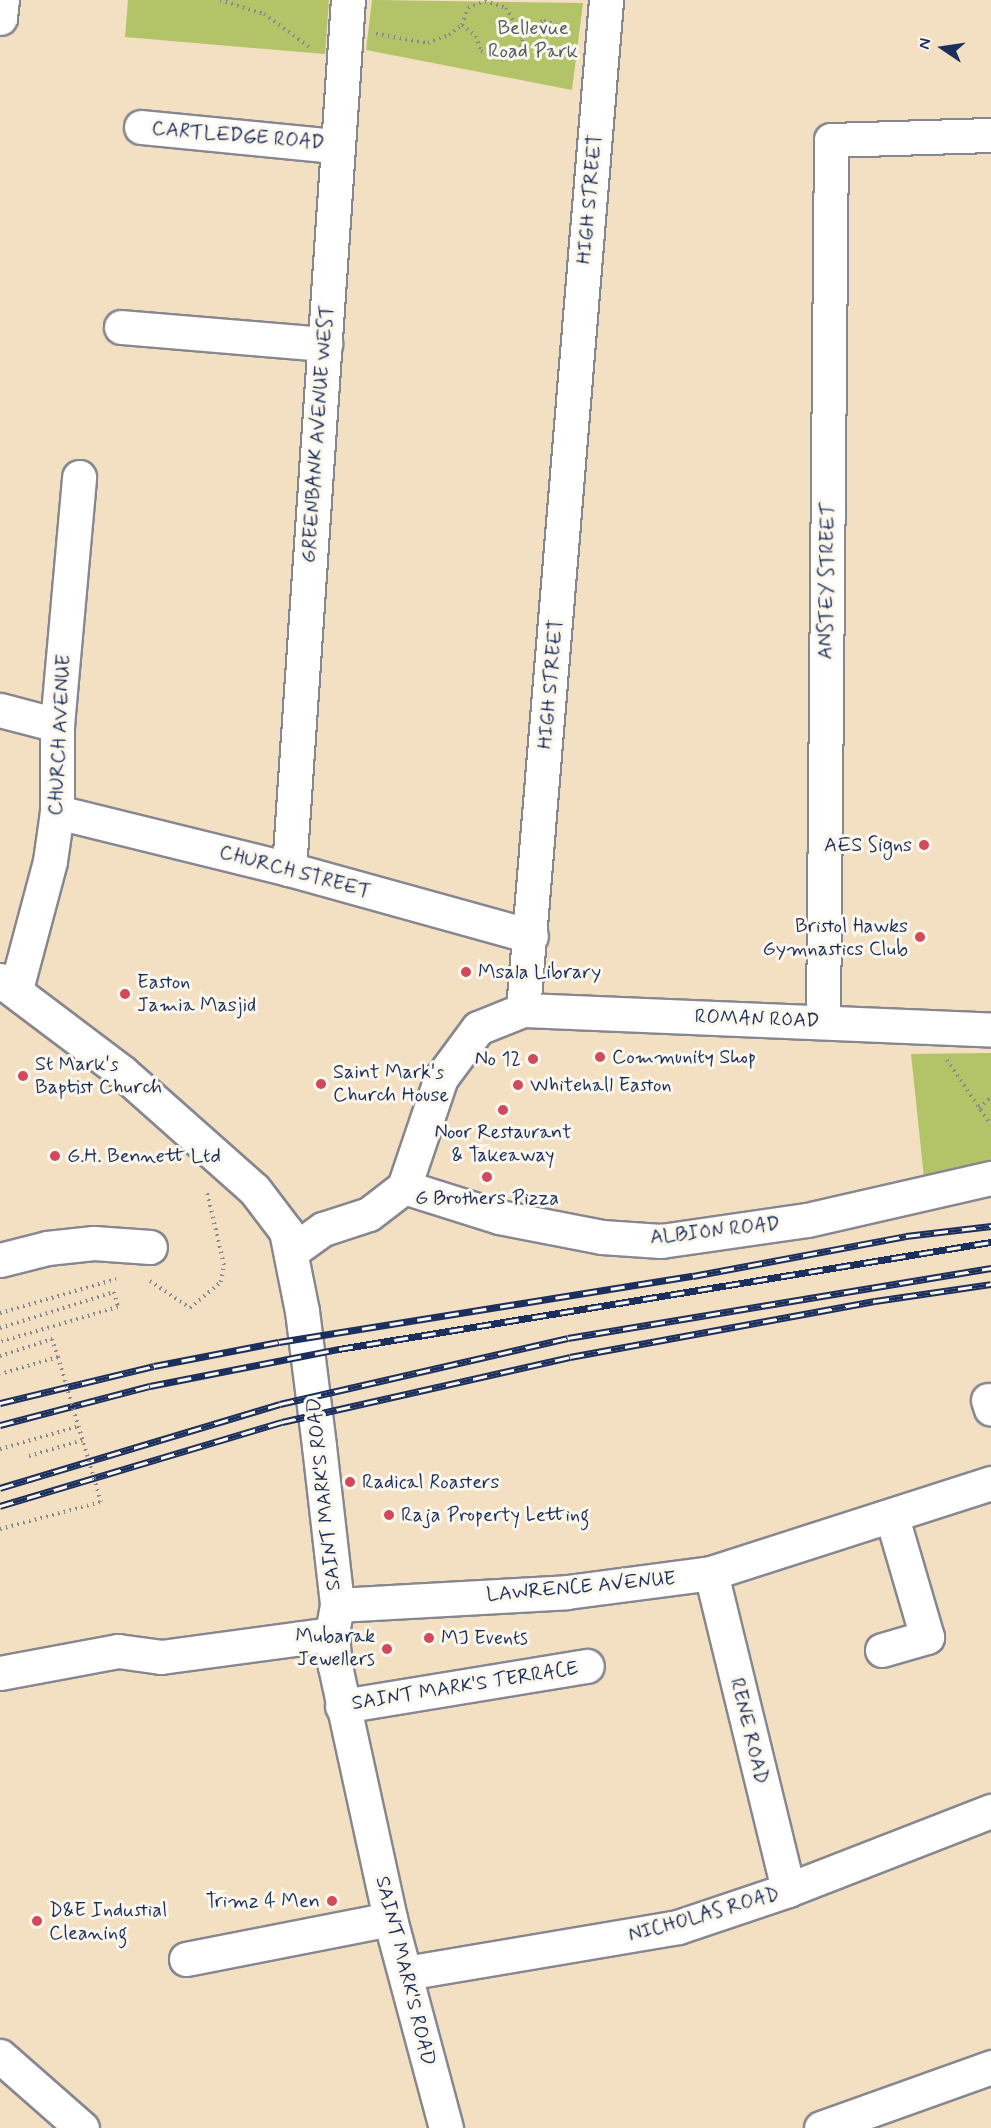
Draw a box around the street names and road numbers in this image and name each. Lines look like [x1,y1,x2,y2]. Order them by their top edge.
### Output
street label: CARTLEDGE ROAD [151,116,325,156]
street label: HIGH STREET [572,133,608,265]
street label: GREENBANK AVENUE WEST [297,305,339,563]
street label: ANSTEY STREET [814,502,840,660]
street label: HIGH STREET [533,618,569,750]
street label: CHURCH AVENUE [44,654,76,816]
street label: CHURCH STREET [216,840,374,904]
street label: ROMAN ROAD [694,1005,820,1033]
street label: ALBION ROAD [649,1212,781,1250]
street label: SAINT MARK'S ROAD [302,1397,346,1591]
street label: LAWRENCE AVENUE [485,1567,677,1607]
street label: SAINT MARK'S TERRACE [351,1656,579,1716]
street label: RENE ROAD [724,1676,774,1786]
street label: SAINT MARK'S ROAD [370,1874,440,2068]
street label: NICHOLAS ROAD [627,1882,781,1948]

